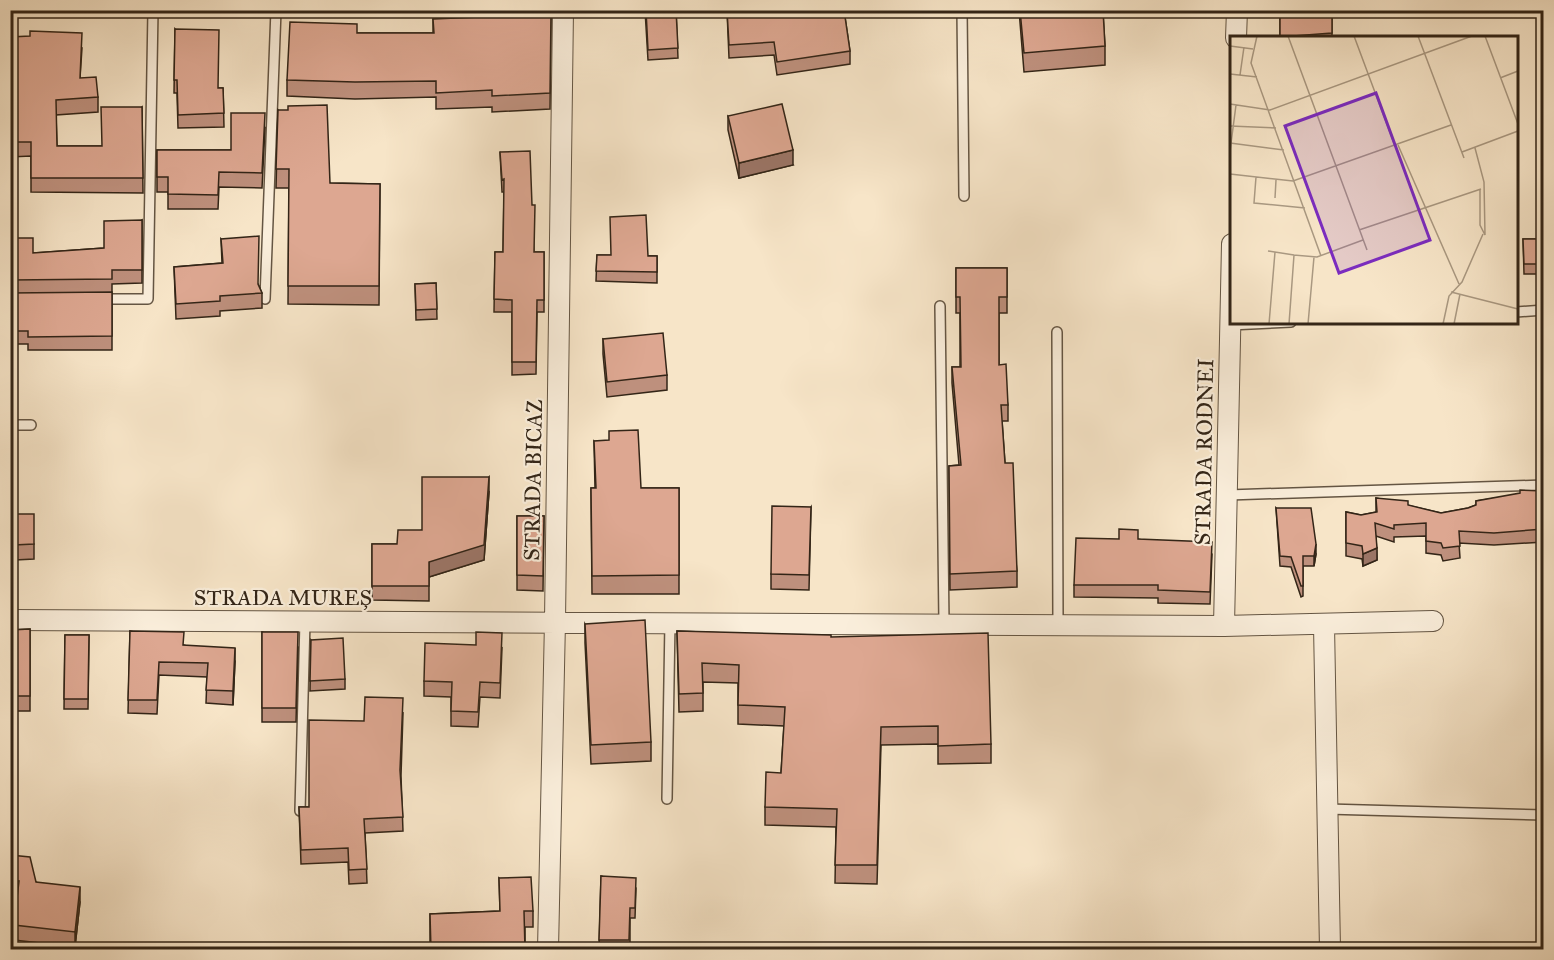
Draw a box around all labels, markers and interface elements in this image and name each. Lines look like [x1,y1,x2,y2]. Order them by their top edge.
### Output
inset map [1230,36,1518,324]
street label: STRADA RODNEI [1189,358,1219,546]
street label: STRADA BICAZ [518,399,548,561]
street label: STRADA MUREȘ [194,584,372,611]

